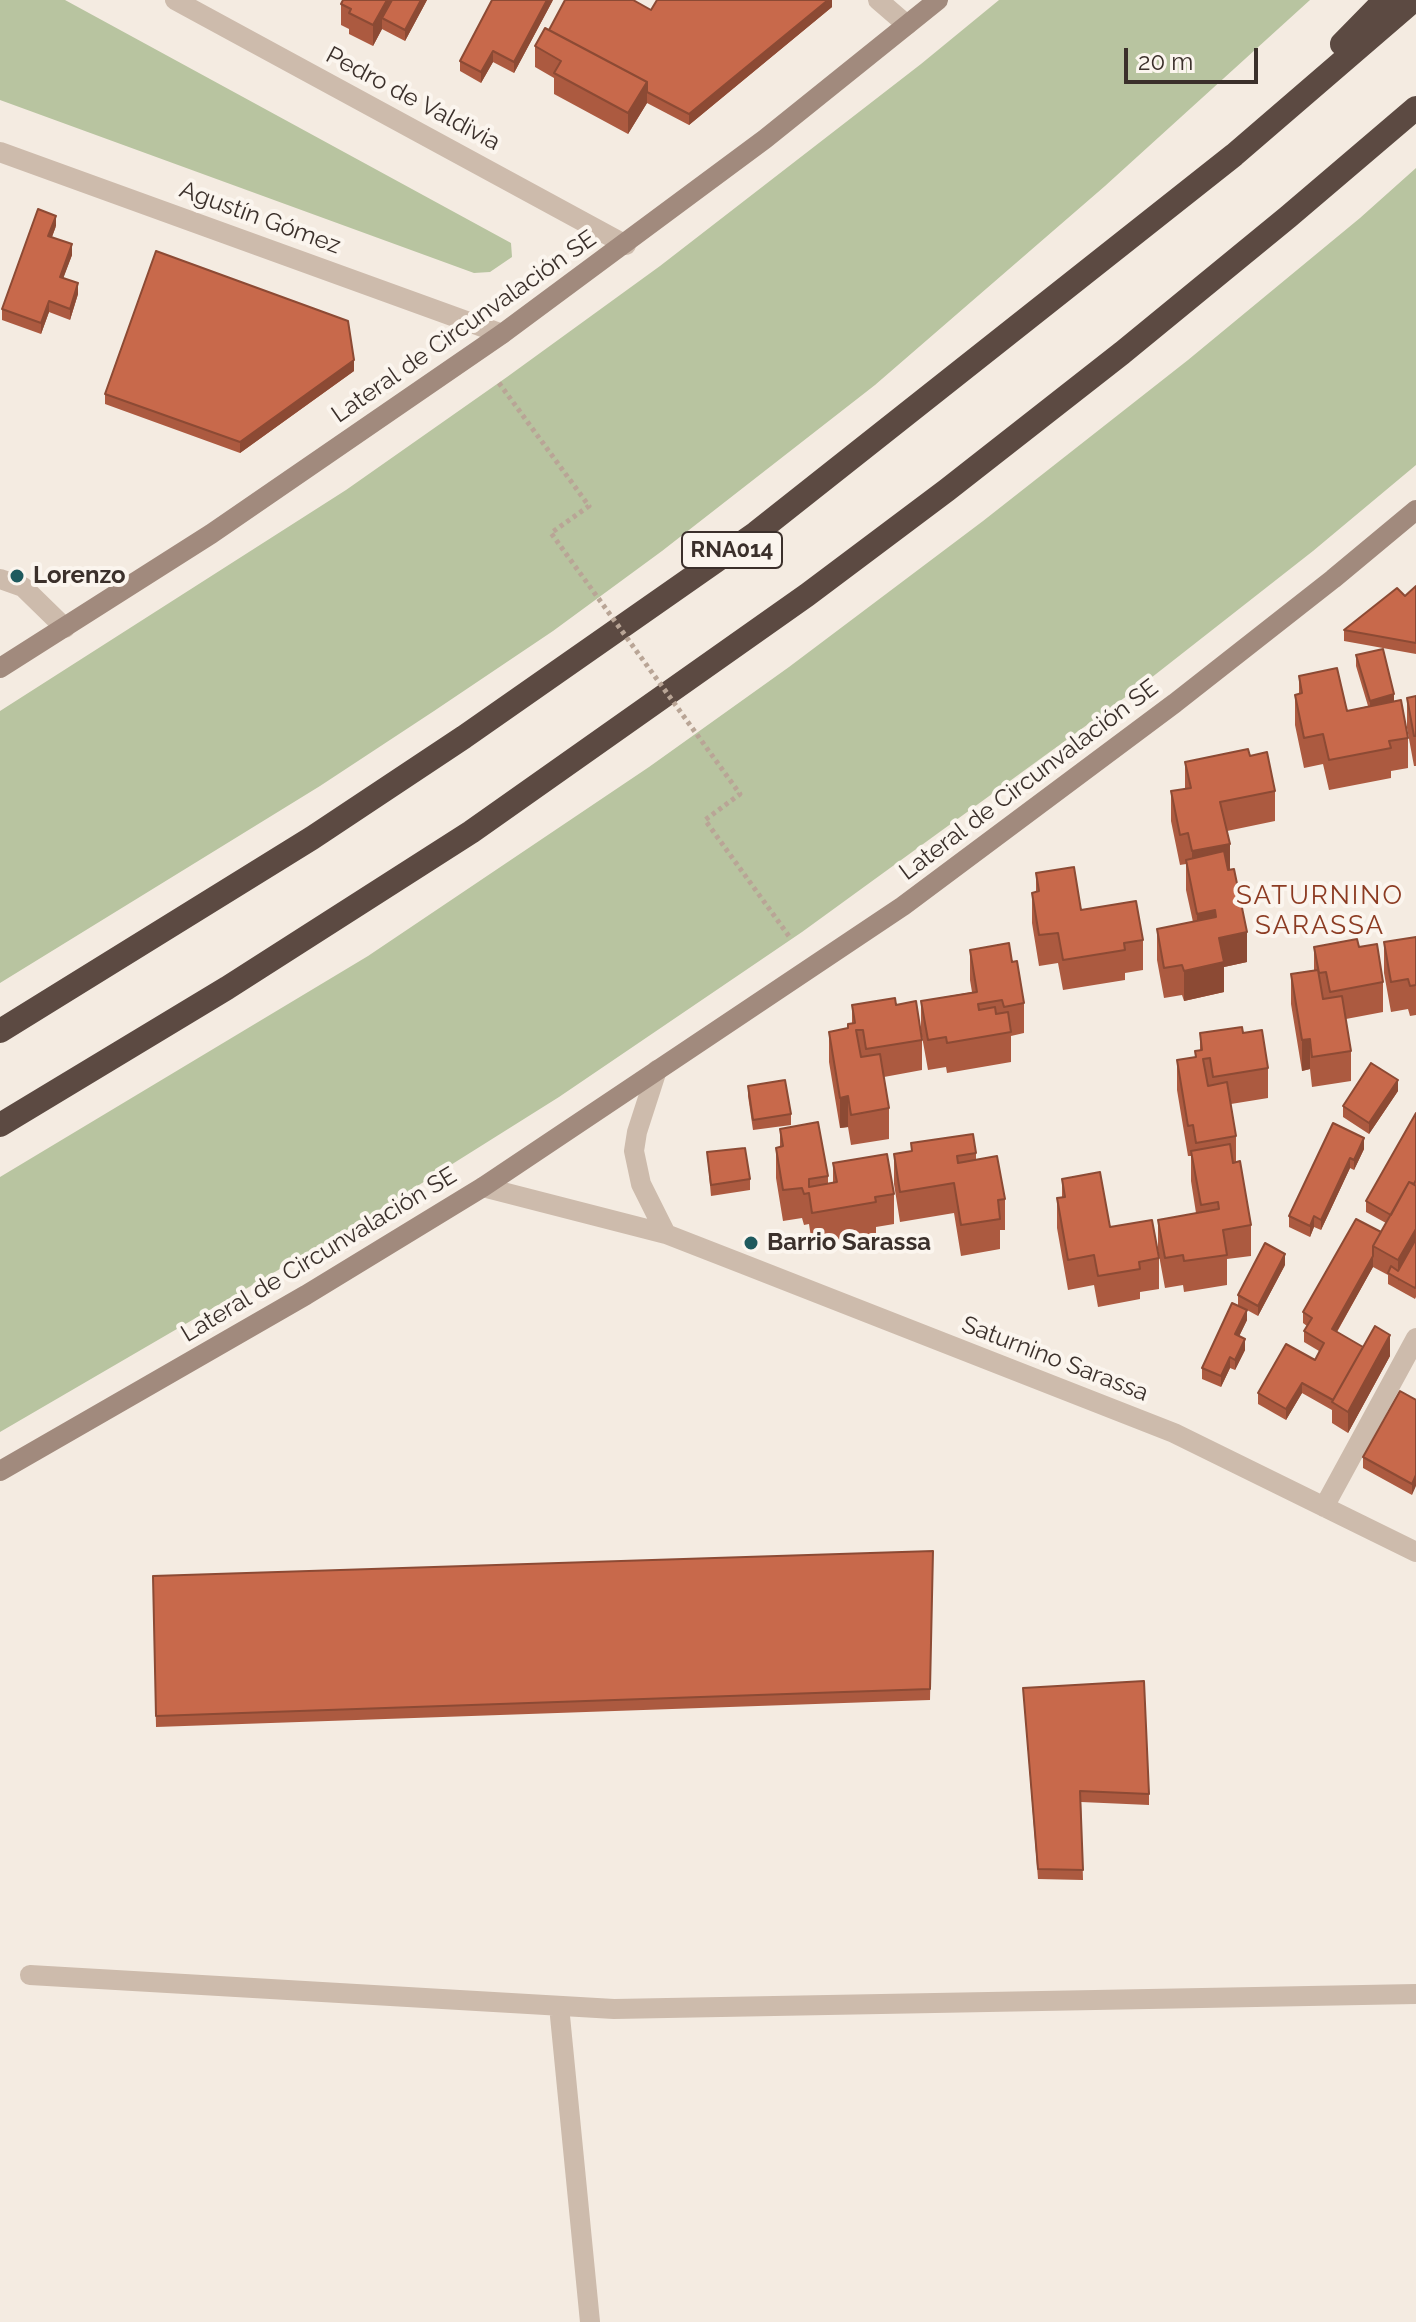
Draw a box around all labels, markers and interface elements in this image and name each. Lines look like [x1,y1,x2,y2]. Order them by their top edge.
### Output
scale bar [1128,32,1262,82]
street label: Pedro de Valdivia [321,41,505,157]
text: 20 m [1138,47,1193,76]
street label: Agustín Gómez [176,176,344,260]
street label: Lateral de Circunvalación SE [326,225,602,429]
road number: RNA014 [682,532,782,568]
place label: Lorenzo [33,562,126,590]
marker: Lorenzo [8,567,26,585]
street label: Lateral de Circunvalación SE [894,673,1164,887]
district label: SATURNINO SARASSA [1236,880,1404,942]
street label: Lateral de Circunvalación SE [176,1161,462,1349]
place label: Barrio Sarassa [767,1229,931,1257]
marker: Barrio Sarassa [742,1234,760,1252]
street label: Saturnino Sarassa [958,1310,1152,1408]

